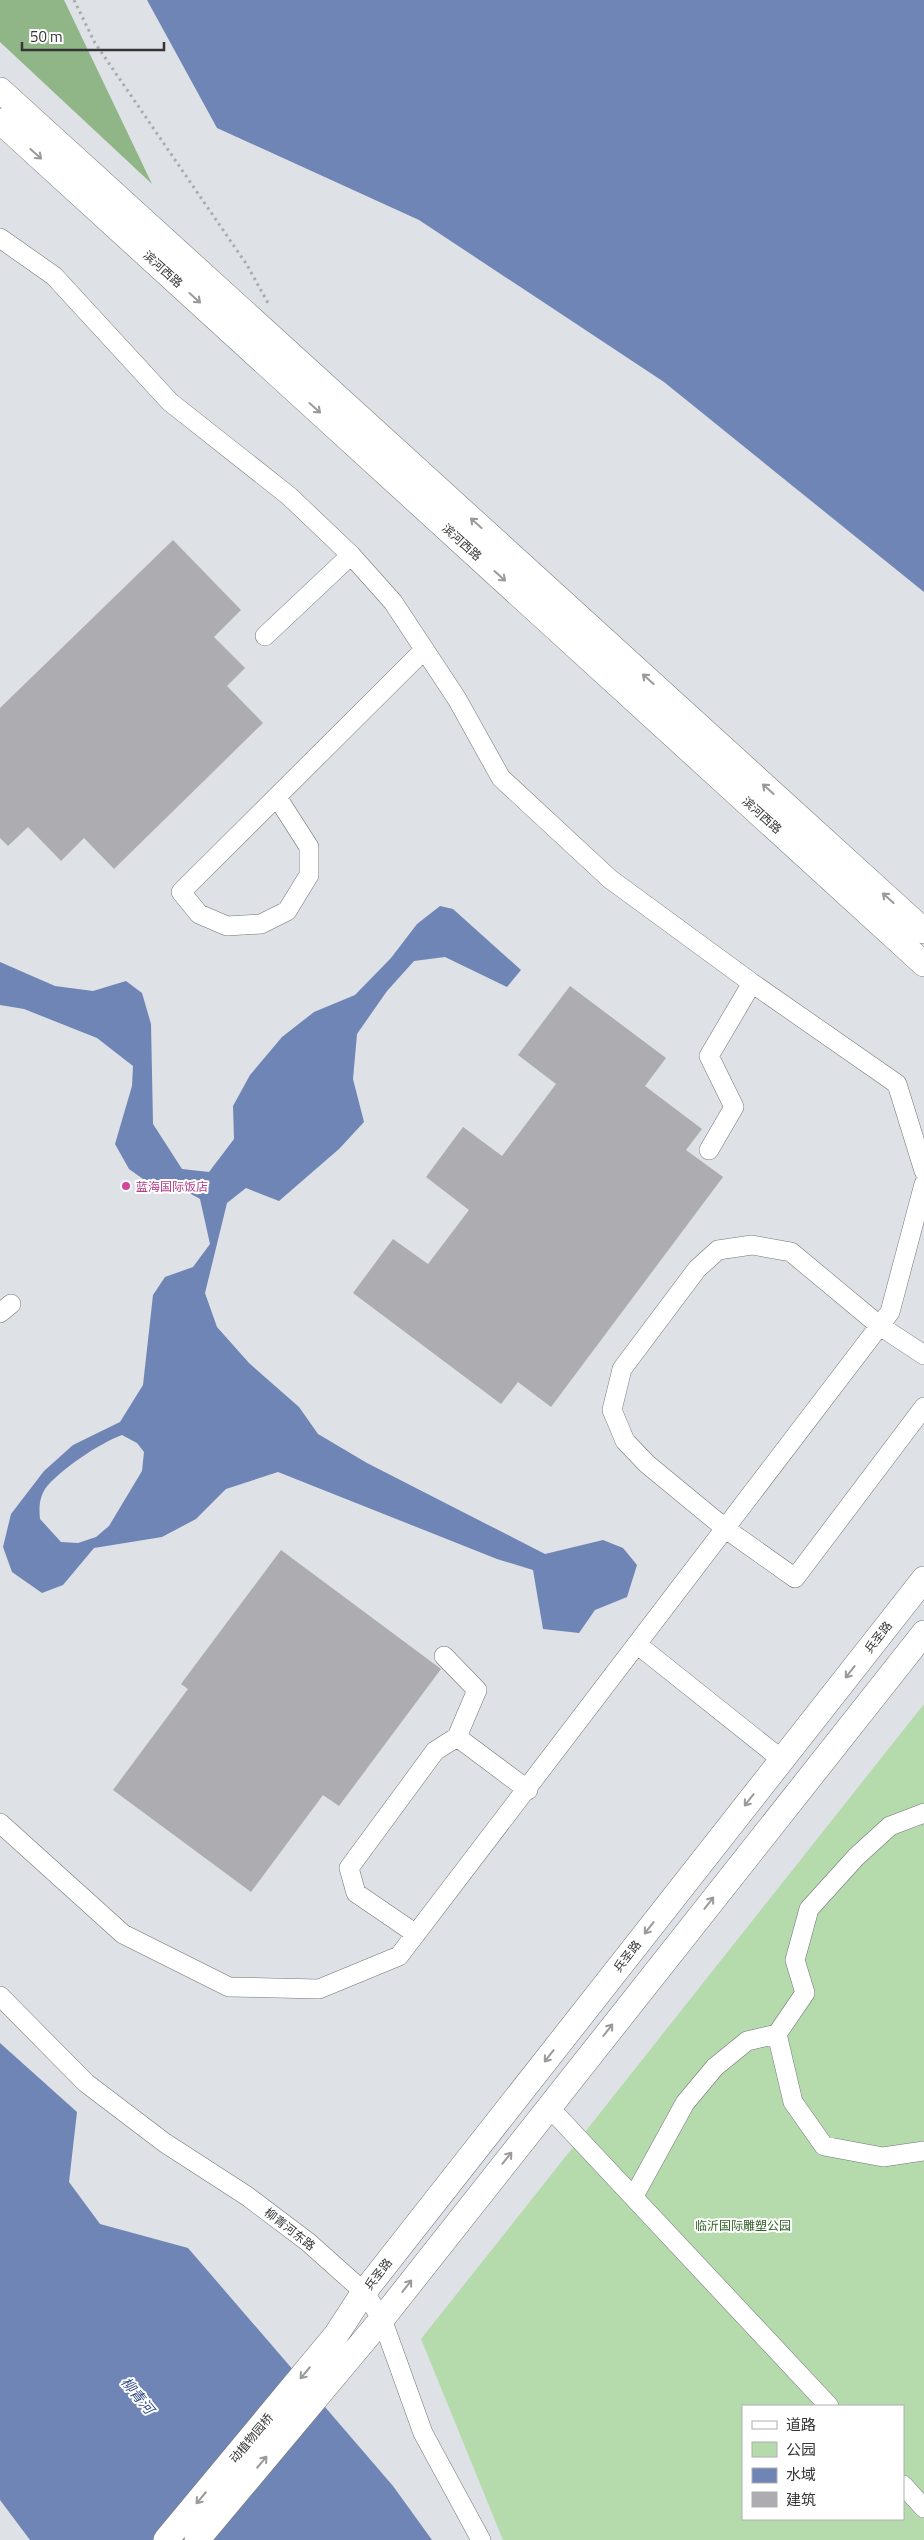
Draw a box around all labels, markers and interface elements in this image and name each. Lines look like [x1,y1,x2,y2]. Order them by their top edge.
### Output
scale bar [22,20,165,52]
text: 50 m [30,25,63,48]
one-way arrow [30,148,43,159]
street label: 滨河西路 [139,246,187,292]
one-way arrow [189,292,201,304]
one-way arrow [309,402,322,414]
one-way arrow [469,517,482,529]
street label: 滨河西路 [438,519,486,565]
one-way arrow [493,570,506,582]
one-way arrow [641,673,654,685]
one-way arrow [761,783,774,795]
street label: 滨河西路 [738,792,786,838]
one-way arrow [881,892,894,904]
place label: 蓝海国际饭店 [136,1177,208,1196]
marker: 蓝海国际饭店 [120,1180,132,1192]
street label: 兵圣路 [859,1617,897,1657]
one-way arrow [845,1665,856,1678]
one-way arrow [744,1793,755,1806]
one-way arrow [704,1897,715,1910]
one-way arrow [644,1921,655,1934]
street label: 兵圣路 [608,1936,646,1976]
one-way arrow [603,2024,614,2037]
one-way arrow [544,2049,554,2063]
one-way arrow [502,2151,513,2164]
street label: 柳青河东路 [261,2203,319,2255]
park label: 临沂国际雕塑公园 [695,2216,791,2235]
street label: 兵圣路 [359,2254,397,2294]
one-way arrow [402,2280,413,2293]
one-way arrow [299,2366,310,2379]
water label: 柳青河 [117,2372,161,2420]
legend [742,2405,904,2520]
street label: 动植物园桥 [224,2409,278,2467]
text: 道路 [786,2413,816,2436]
text: 公园 [786,2438,816,2461]
one-way arrow [256,2456,267,2469]
text: 水域 [786,2463,816,2486]
text: 建筑 [786,2488,816,2511]
one-way arrow [196,2491,207,2504]

